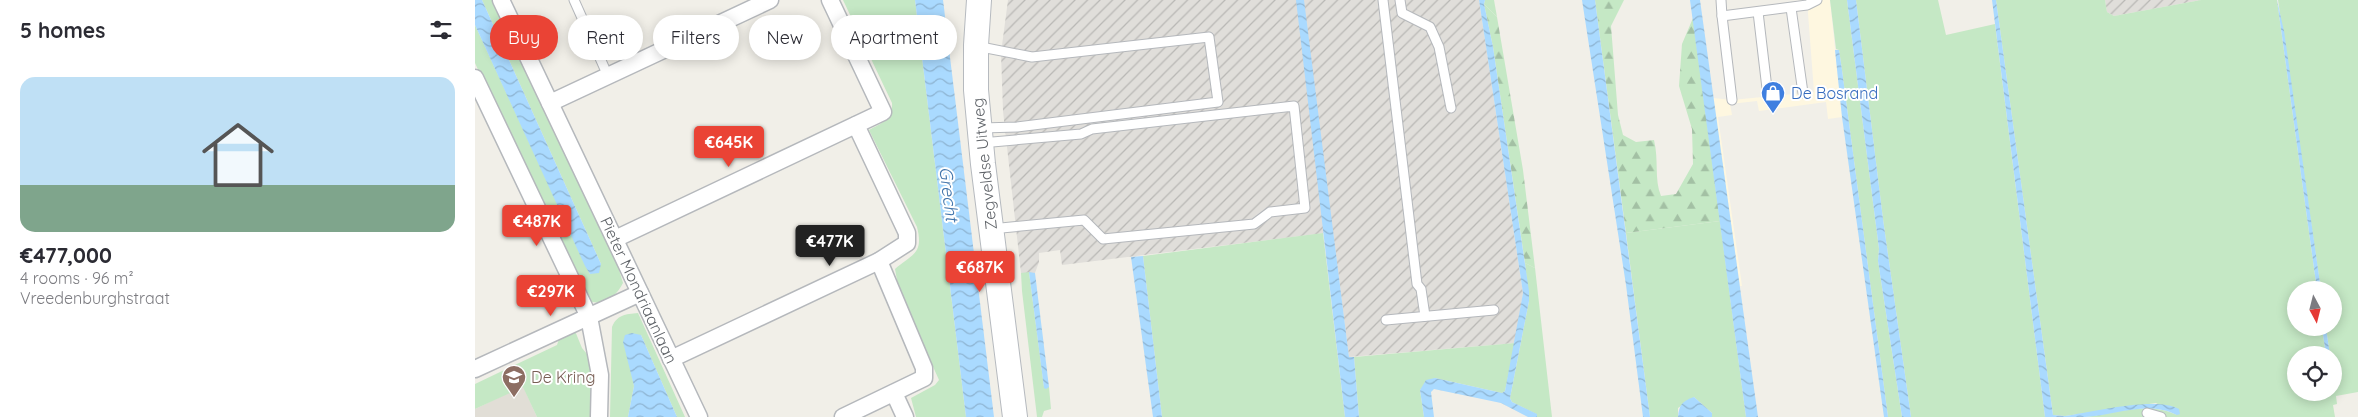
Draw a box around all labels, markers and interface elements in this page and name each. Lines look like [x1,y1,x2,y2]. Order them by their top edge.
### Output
chip: Buy [490,15,558,60]
chip: Rent [568,15,643,60]
chip: Filters [653,15,739,60]
chip: New [749,15,821,60]
chip: Apartment [831,15,957,60]
icon: filters [427,16,455,44]
text: 5 homes [20,17,105,43]
shop icon: De Bosrand [1760,80,1786,114]
place label: De Bosrand [1791,83,1878,103]
street label: Zegveldse Uitweg [967,97,1001,231]
icon: home [193,110,283,200]
pin: €645K [694,126,764,168]
text: €645K [705,132,753,152]
water label: Grecht [934,165,964,225]
pin: €487K [502,204,572,247]
text: €487K [513,211,561,231]
street label: Pieter Mondriaanlaan [596,213,682,367]
pin: €477K [795,224,865,267]
text: €477K [806,231,854,251]
text: €477,000 [20,242,112,268]
pin: €687K [945,250,1015,293]
text: €687K [957,257,1003,277]
text: 4 rooms · 96 m² [20,268,133,288]
pin: €297K [516,274,586,317]
text: €297K [527,281,575,301]
north arrow [2287,281,2343,336]
map controls [2287,281,2342,401]
text: Vreedenburghstraat [20,288,170,308]
button: locate [2287,346,2342,401]
school or university icon: De Kring [501,364,527,398]
place label: De Kring [531,367,596,387]

